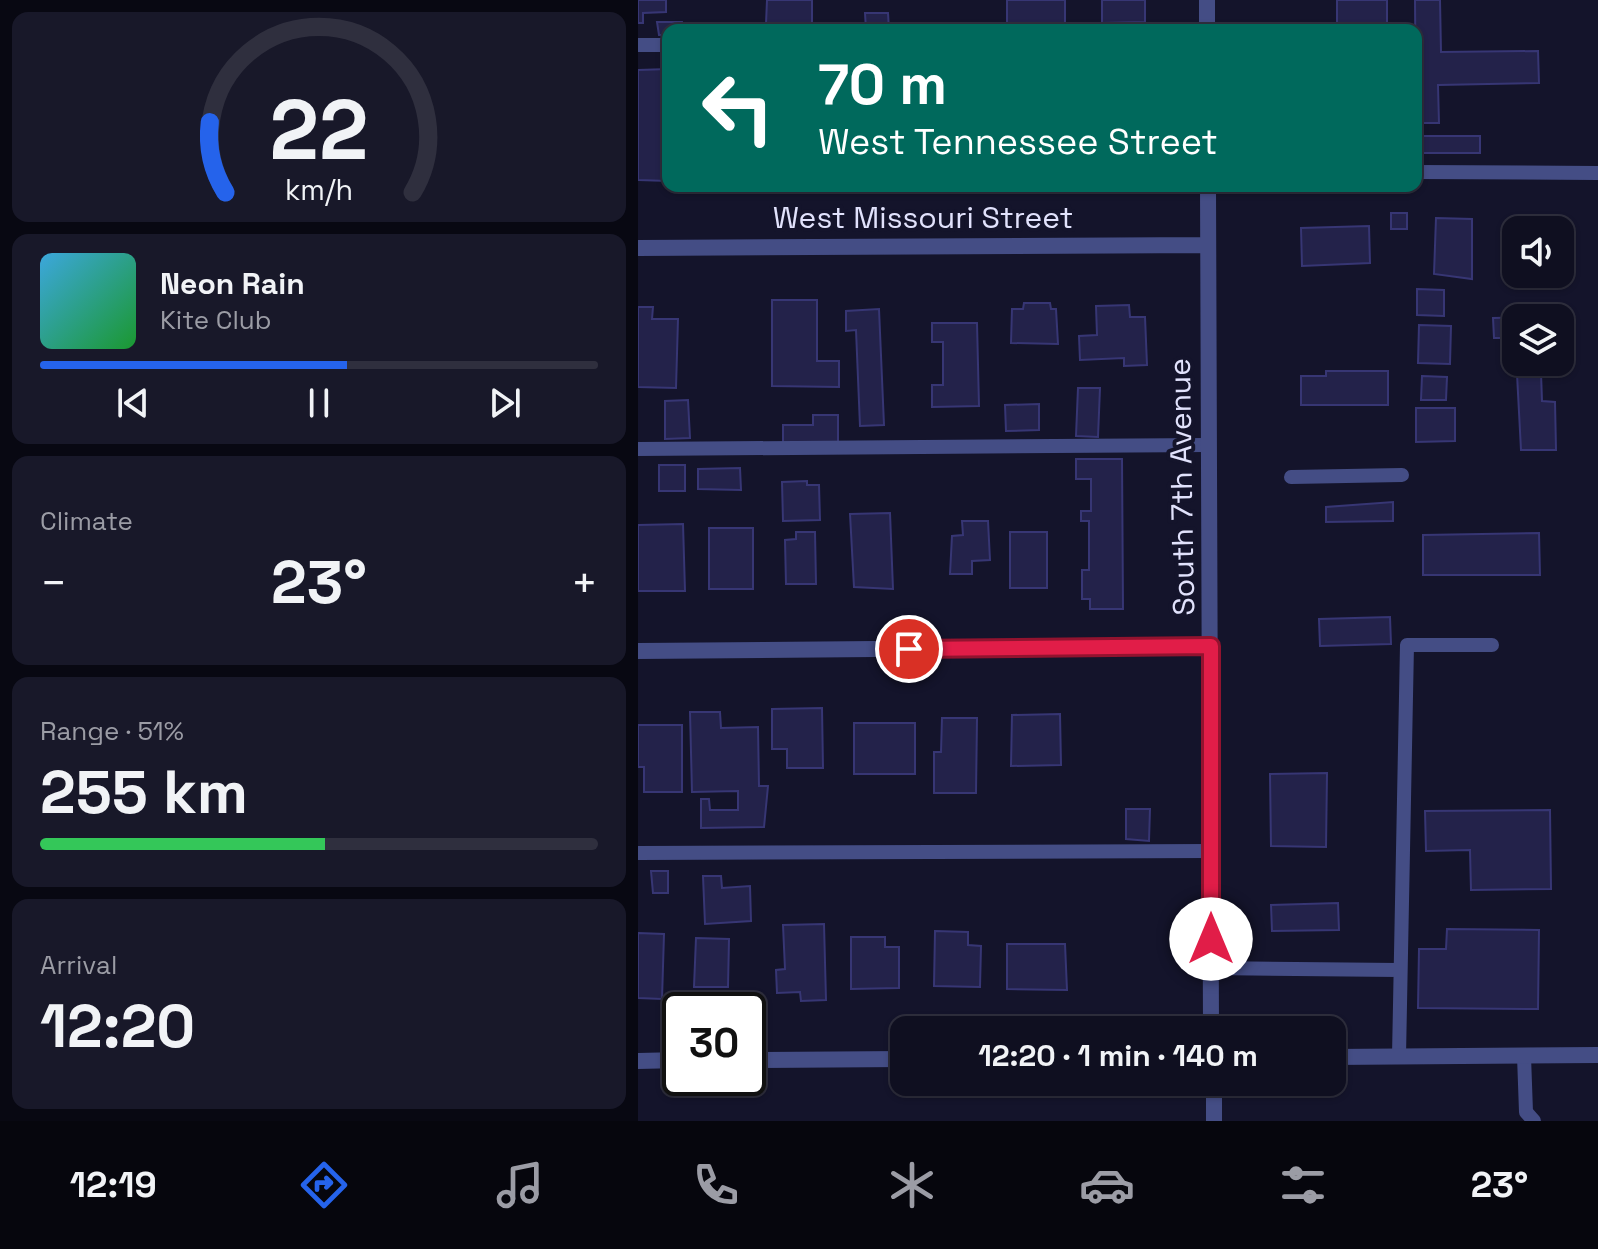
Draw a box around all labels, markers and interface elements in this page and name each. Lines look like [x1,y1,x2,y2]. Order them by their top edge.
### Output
text: 70 m [818,49,947,120]
icon: left [686,56,790,160]
text: 22 [270,76,368,182]
text: West Tennessee Street [818,119,1218,165]
text: km/h [285,172,353,208]
street label: West Missouri Street [773,198,1073,237]
map controls [1502,216,1574,376]
button: sound [1502,216,1574,288]
text: Neon Rain [160,264,305,303]
text: Kite Club [160,303,272,337]
button: layers [1502,304,1574,376]
street label: South 7th Avenue [1160,358,1203,616]
icon: previous [111,381,155,425]
icon: pause [297,381,341,425]
icon: next [483,381,527,425]
text: Climate [40,504,133,538]
text: 23° [271,544,367,621]
text: − [40,555,67,611]
text: + [571,555,598,611]
pin [875,615,943,683]
icon: arrive [887,627,931,671]
text: Range · 51% [40,714,184,748]
text: 255 km [40,754,248,831]
position arrow [1169,897,1253,981]
text: Arrival [40,948,117,982]
text: 12:20 [40,988,195,1065]
speed limit sign: 30 [662,992,766,1096]
text: 12:20 · 1 min · 140 m [978,1036,1258,1075]
icon: directions [296,1157,352,1213]
icon: music [492,1157,548,1213]
icon: phone [688,1157,744,1213]
icon: climate [884,1157,940,1213]
icon: car [1079,1157,1135,1213]
icon: filters [1275,1157,1331,1213]
text: 12:19 [70,1162,157,1208]
text: 23° [1471,1162,1528,1208]

